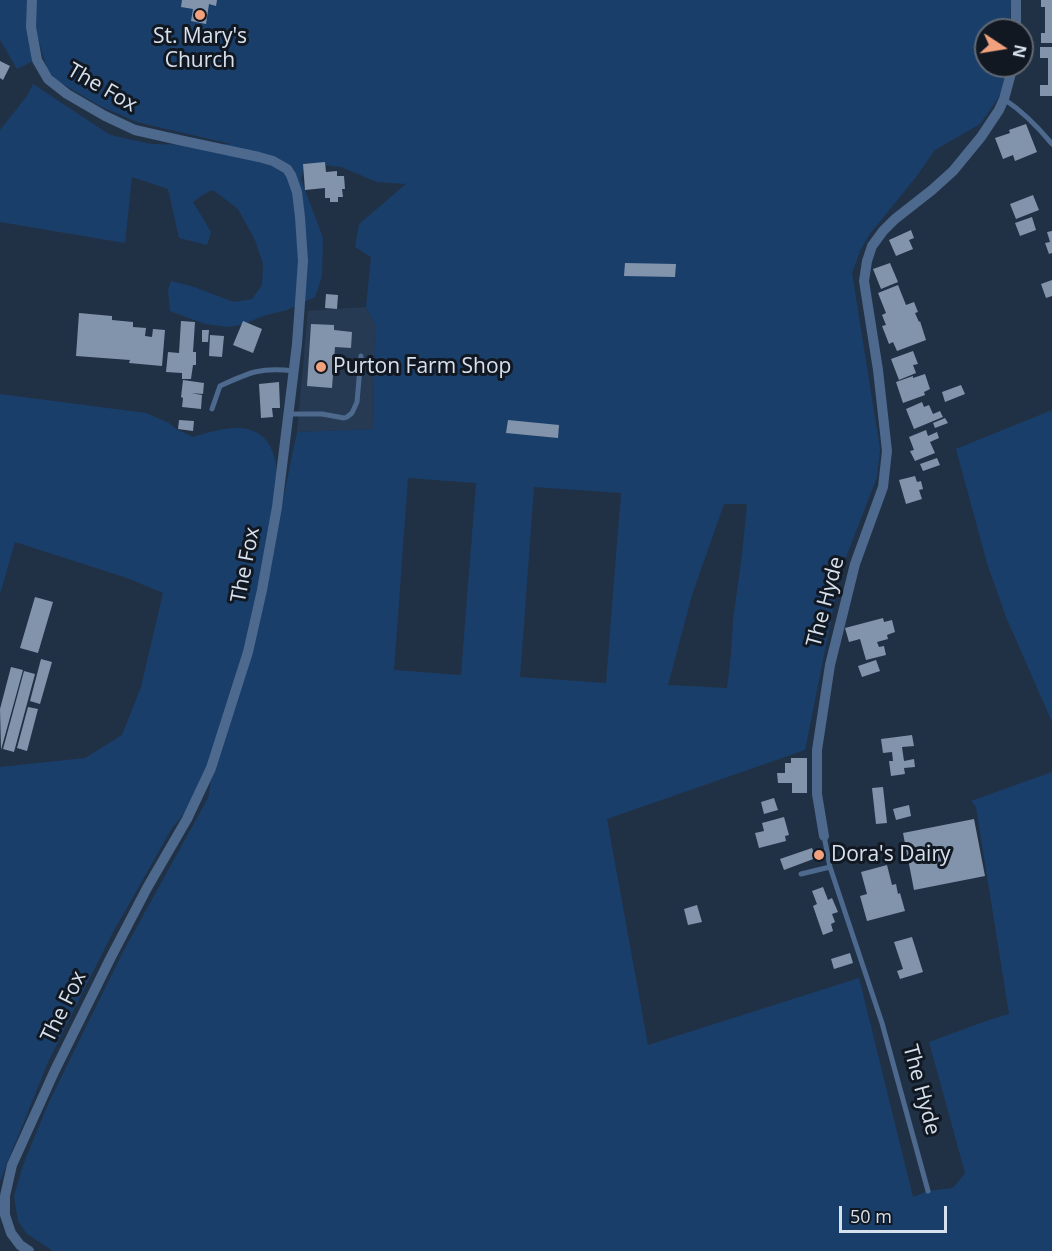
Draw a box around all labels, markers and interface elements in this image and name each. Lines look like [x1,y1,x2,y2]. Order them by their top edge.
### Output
marker: St. Mary's Church [193,8,207,22]
north arrow [974,18,1034,78]
place label: St. Mary's Church [153,24,247,74]
text: N [1008,43,1032,60]
street label: The Fox [63,58,141,118]
place label: Purton Farm Shop [333,354,511,380]
marker: Purton Farm Shop [314,360,328,374]
street label: The Fox [226,525,266,605]
street label: The Hyde [802,554,850,650]
place label: Dora's Dairy [831,842,950,868]
marker: Dora's Dairy [812,848,826,862]
street label: The Fox [36,967,92,1047]
street label: The Hyde [897,1042,945,1138]
scale bar [842,1194,950,1232]
text: 50 m [850,1204,892,1228]

